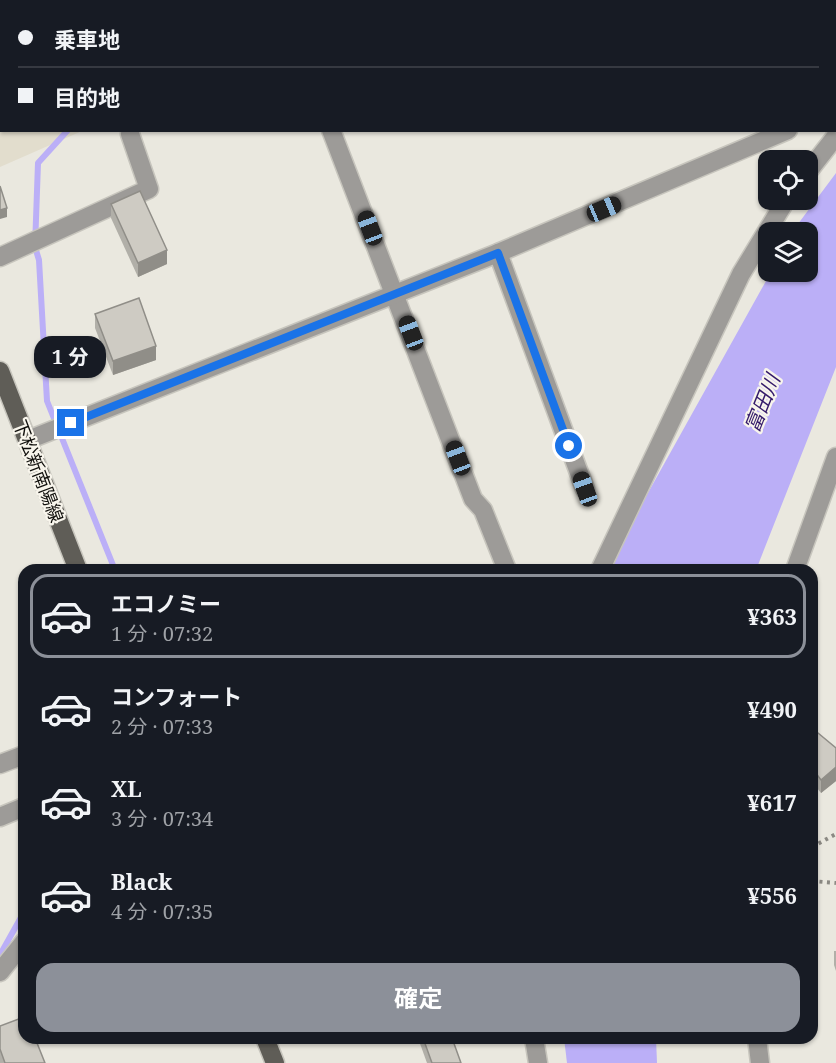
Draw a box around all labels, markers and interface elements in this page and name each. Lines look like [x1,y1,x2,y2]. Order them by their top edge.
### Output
text: 乗車地 [54,24,120,54]
text: 目的地 [54,82,120,112]
map controls [758,150,818,282]
button: locate [758,150,818,210]
car [584,194,624,224]
car [355,208,385,248]
button: layers [758,222,818,282]
car [396,313,426,353]
callout: 1 分 [35,336,107,378]
text: 1 分 [52,343,88,370]
water label: 富田川 [738,368,787,436]
route end [57,409,84,436]
street label: 下松新南陽線 [8,416,70,526]
route start [555,432,582,459]
car [443,438,473,478]
car [570,469,600,509]
text: エコノミー [111,588,221,618]
icon: car [39,589,93,643]
text: ¥363 [747,601,797,631]
text: 1 分 · 07:32 [111,620,213,647]
text: コンフォート [111,681,242,711]
icon: car [39,682,93,736]
text: ¥490 [747,694,797,724]
text: 2 分 · 07:33 [111,713,213,740]
text: XL [111,773,142,803]
icon: car [39,775,93,829]
text: ¥617 [747,787,797,817]
text: 3 分 · 07:34 [111,805,213,832]
text: Black [111,866,172,896]
icon: car [39,868,93,922]
text: ¥556 [747,880,797,910]
text: 4 分 · 07:35 [111,898,213,925]
button: 確定 [36,963,800,1032]

